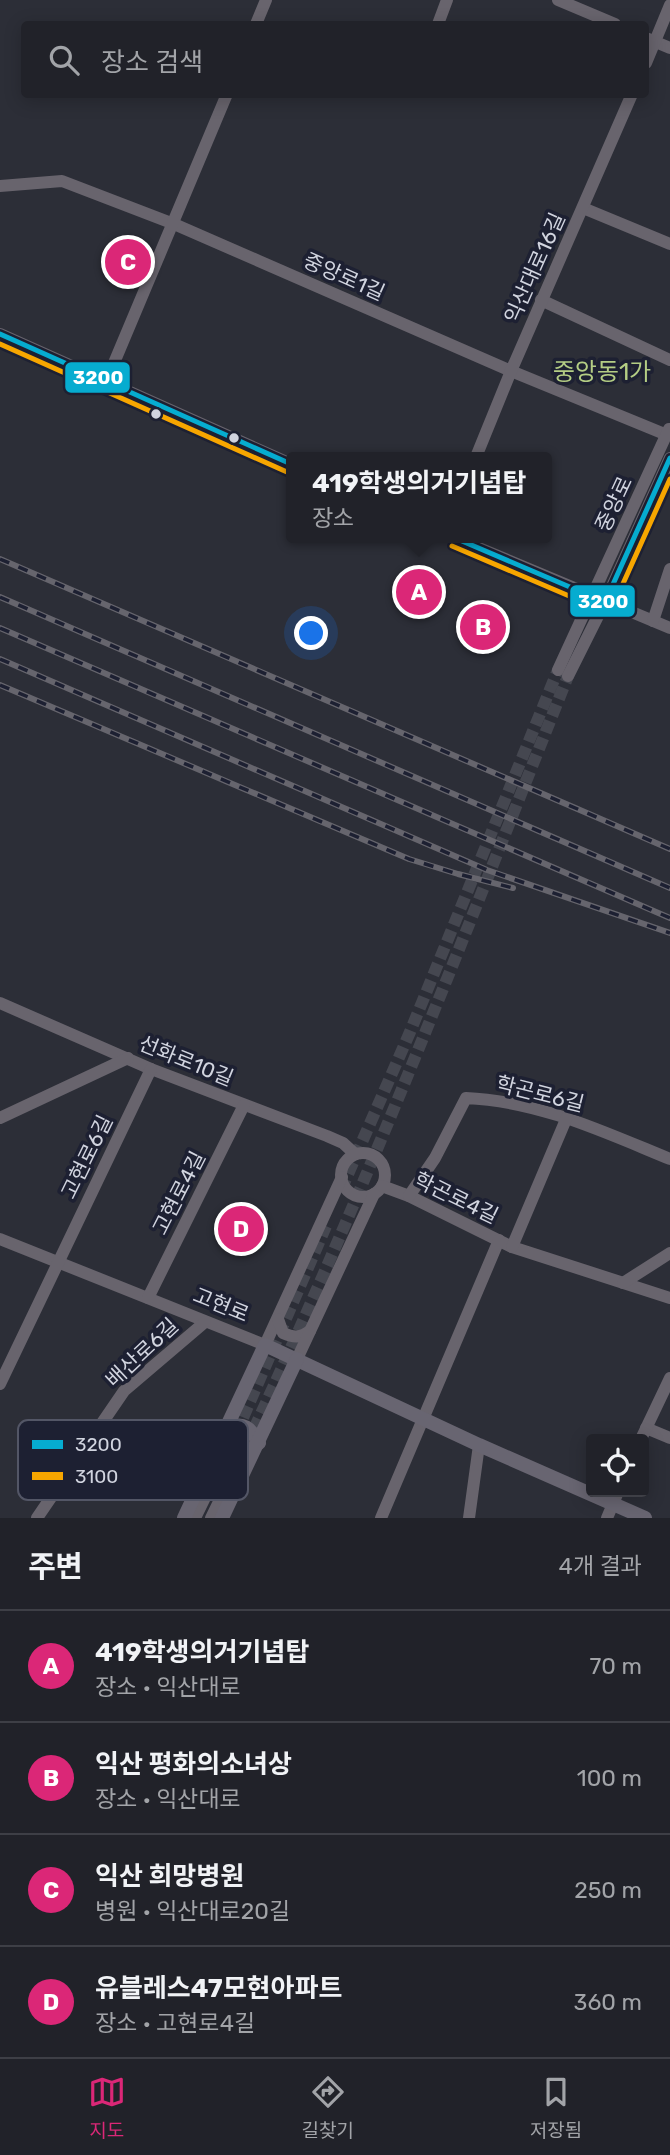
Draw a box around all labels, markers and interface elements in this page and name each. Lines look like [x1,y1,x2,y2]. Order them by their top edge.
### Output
search box [21,21,649,98]
icon: search [45,41,83,79]
text: 장소 검색 [101,47,203,78]
street label: 익산대로16길 [499,209,570,327]
pin: C [105,236,151,288]
street label: 중앙로1길 [300,248,389,306]
district label: 중앙동1가 [553,358,651,386]
line badge: 3200 [64,361,131,394]
text: 3200 [73,366,123,389]
unlabelled marker [149,407,163,421]
unlabelled marker [227,431,241,445]
popup [286,452,552,543]
text: 419학생의거기념탑 [312,468,526,499]
street label: 중앙로 [590,472,637,535]
text: 장소 [312,504,354,532]
pin: A [396,566,442,618]
line badge: 3200 [569,584,636,618]
text: 3200 [578,590,628,613]
pin: B [460,601,506,653]
your location [294,616,328,650]
street label: 선화로10길 [135,1030,237,1091]
street label: 학곤로6길 [493,1071,587,1117]
street label: 고현로6길 [56,1111,118,1203]
street label: 고현로4길 [147,1147,210,1239]
street label: 학곤로4길 [410,1167,502,1229]
pin: D [218,1203,264,1255]
street label: 고현로 [190,1282,253,1327]
street label: 배산로6길 [100,1313,183,1392]
legend [18,1420,248,1500]
text: 3200 [75,1433,122,1456]
map controls [586,1434,649,1497]
button: locate [586,1434,649,1497]
text: 3100 [75,1465,118,1488]
text: 주변 [28,1549,83,1585]
text: 4개 결과 [559,1552,642,1580]
text: 419학생의거기념탑 [95,1637,309,1668]
text: A [43,1652,59,1680]
text: 70 m [590,1652,642,1680]
text: 장소 · 익산대로 [95,1673,241,1701]
text: 익산 평화의소녀상 [95,1749,292,1780]
text: B [43,1764,59,1792]
text: 100 m [577,1764,642,1792]
text: 장소 · 익산대로 [95,1785,241,1813]
text: 익산 희망병원 [95,1861,244,1892]
text: C [43,1876,59,1904]
text: 250 m [574,1876,642,1904]
text: 병원 · 익산대로20길 [95,1897,290,1925]
text: 유블레스47모현아파트 [95,1973,342,2004]
text: D [43,1988,59,2016]
text: 360 m [574,1988,642,2016]
text: 장소 · 고현로4길 [95,2009,255,2037]
tab: 지도 [88,2073,126,2142]
tab: 길찾기 [302,2073,354,2142]
tab: 저장됨 [530,2073,582,2142]

